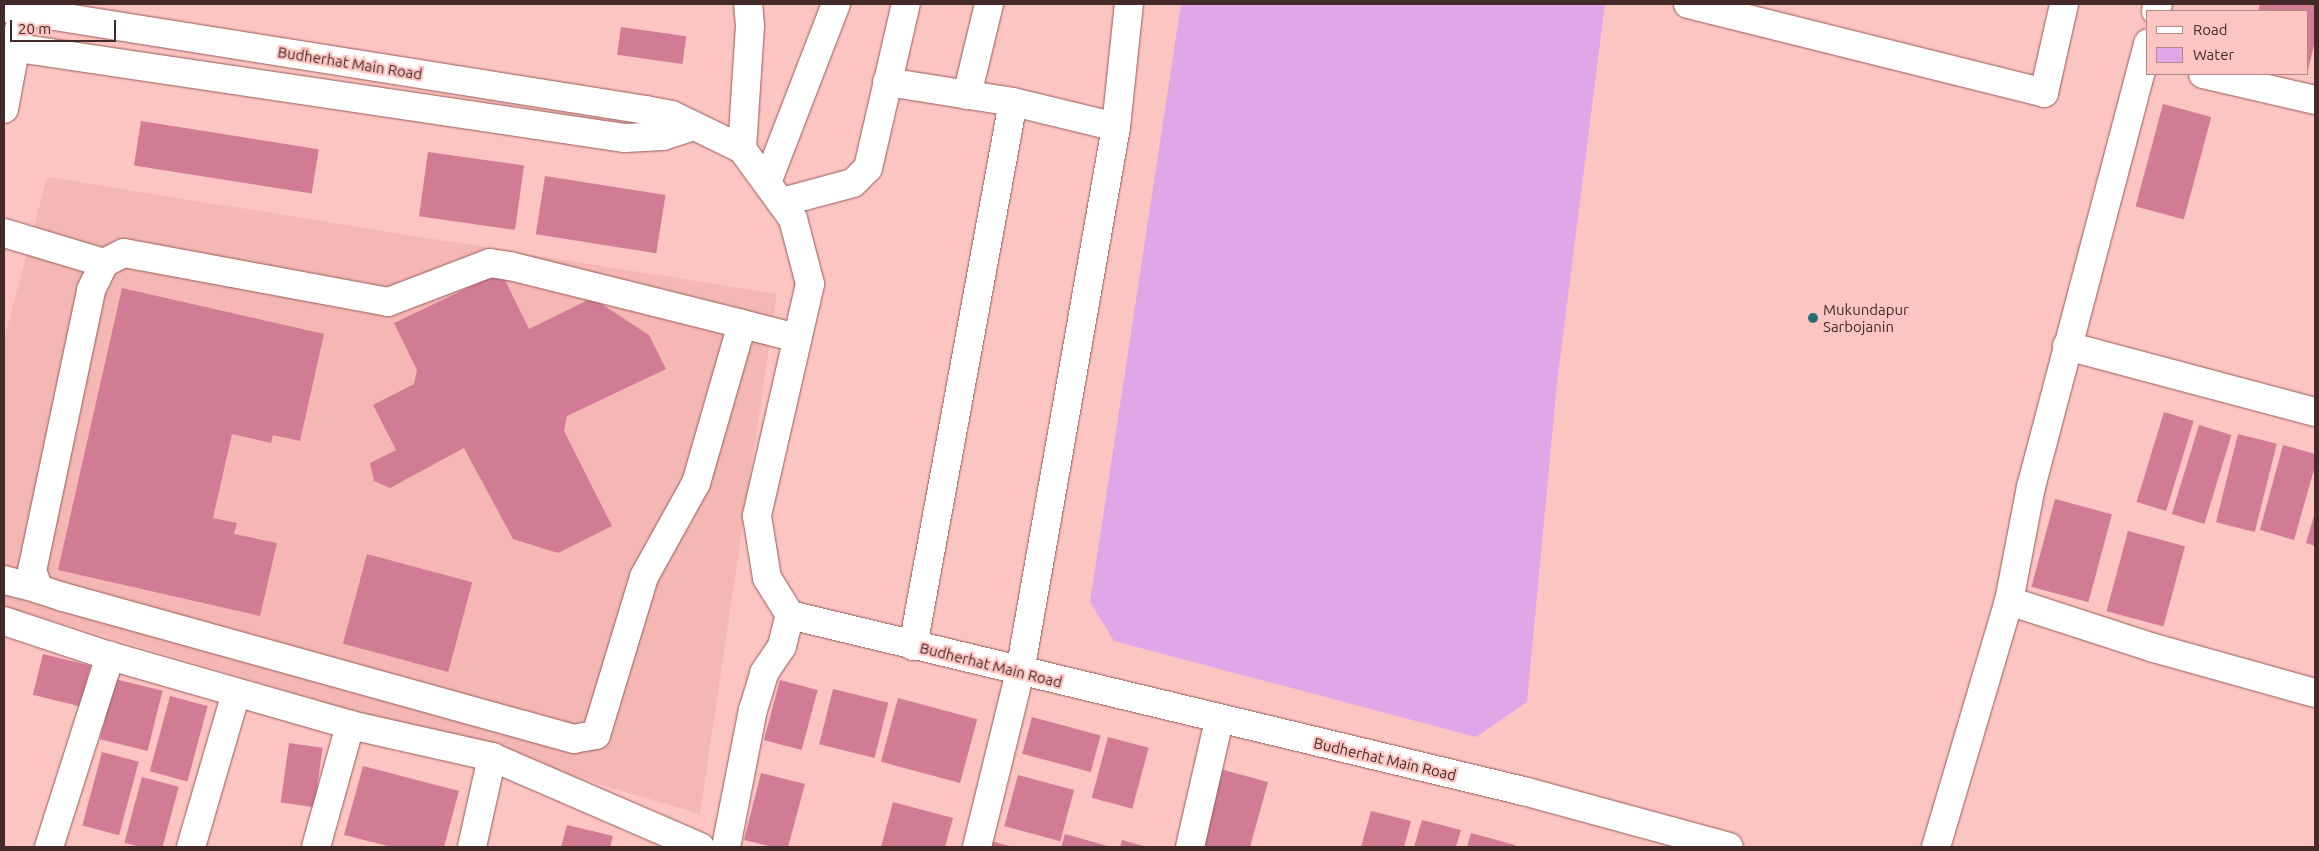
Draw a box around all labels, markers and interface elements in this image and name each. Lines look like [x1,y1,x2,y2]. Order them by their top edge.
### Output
scale bar [12,10,119,42]
legend [2146,10,2309,75]
text: 20 m [18,20,51,37]
text: Road [2193,21,2228,38]
street label: Budherhat Main Road [277,43,423,83]
text: Water [2193,46,2234,63]
place label: Mukundapur Sarbojanin [1823,300,1909,335]
marker: Mukundapur Sarbojanin [1807,312,1819,324]
street label: Budherhat Main Road [918,639,1064,691]
street label: Budherhat Main Road [1312,734,1458,784]

